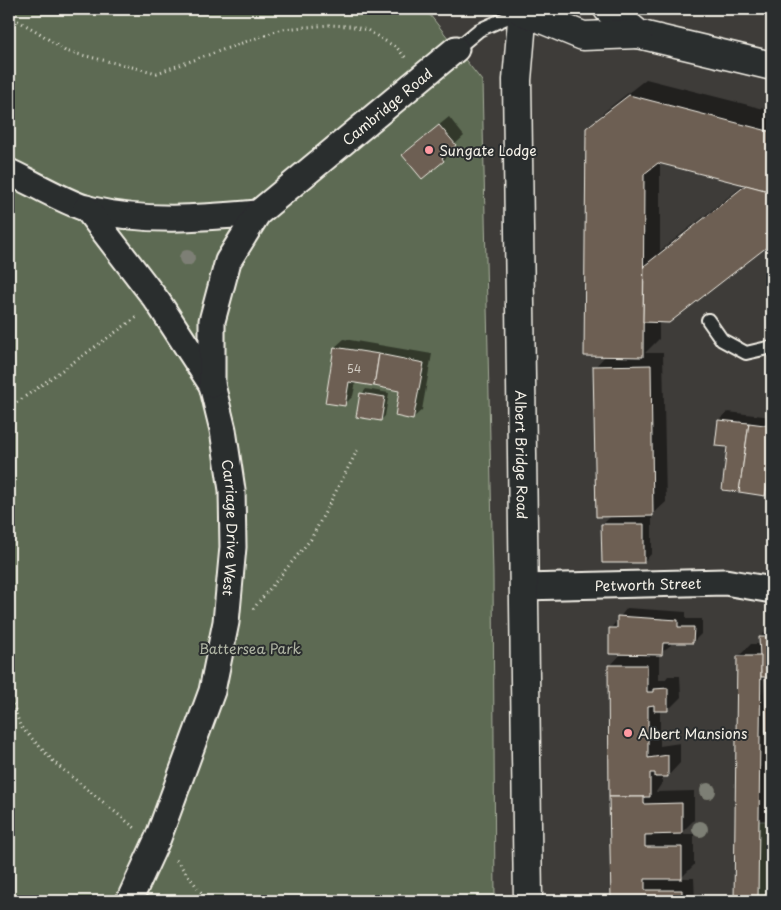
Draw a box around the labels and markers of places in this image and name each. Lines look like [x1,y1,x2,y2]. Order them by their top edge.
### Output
place label: Sungate Lodge [439,140,537,161]
marker: Sungate Lodge [423,144,435,156]
place label: Albert Mansions [638,723,747,744]
marker: Albert Mansions [622,727,634,739]

